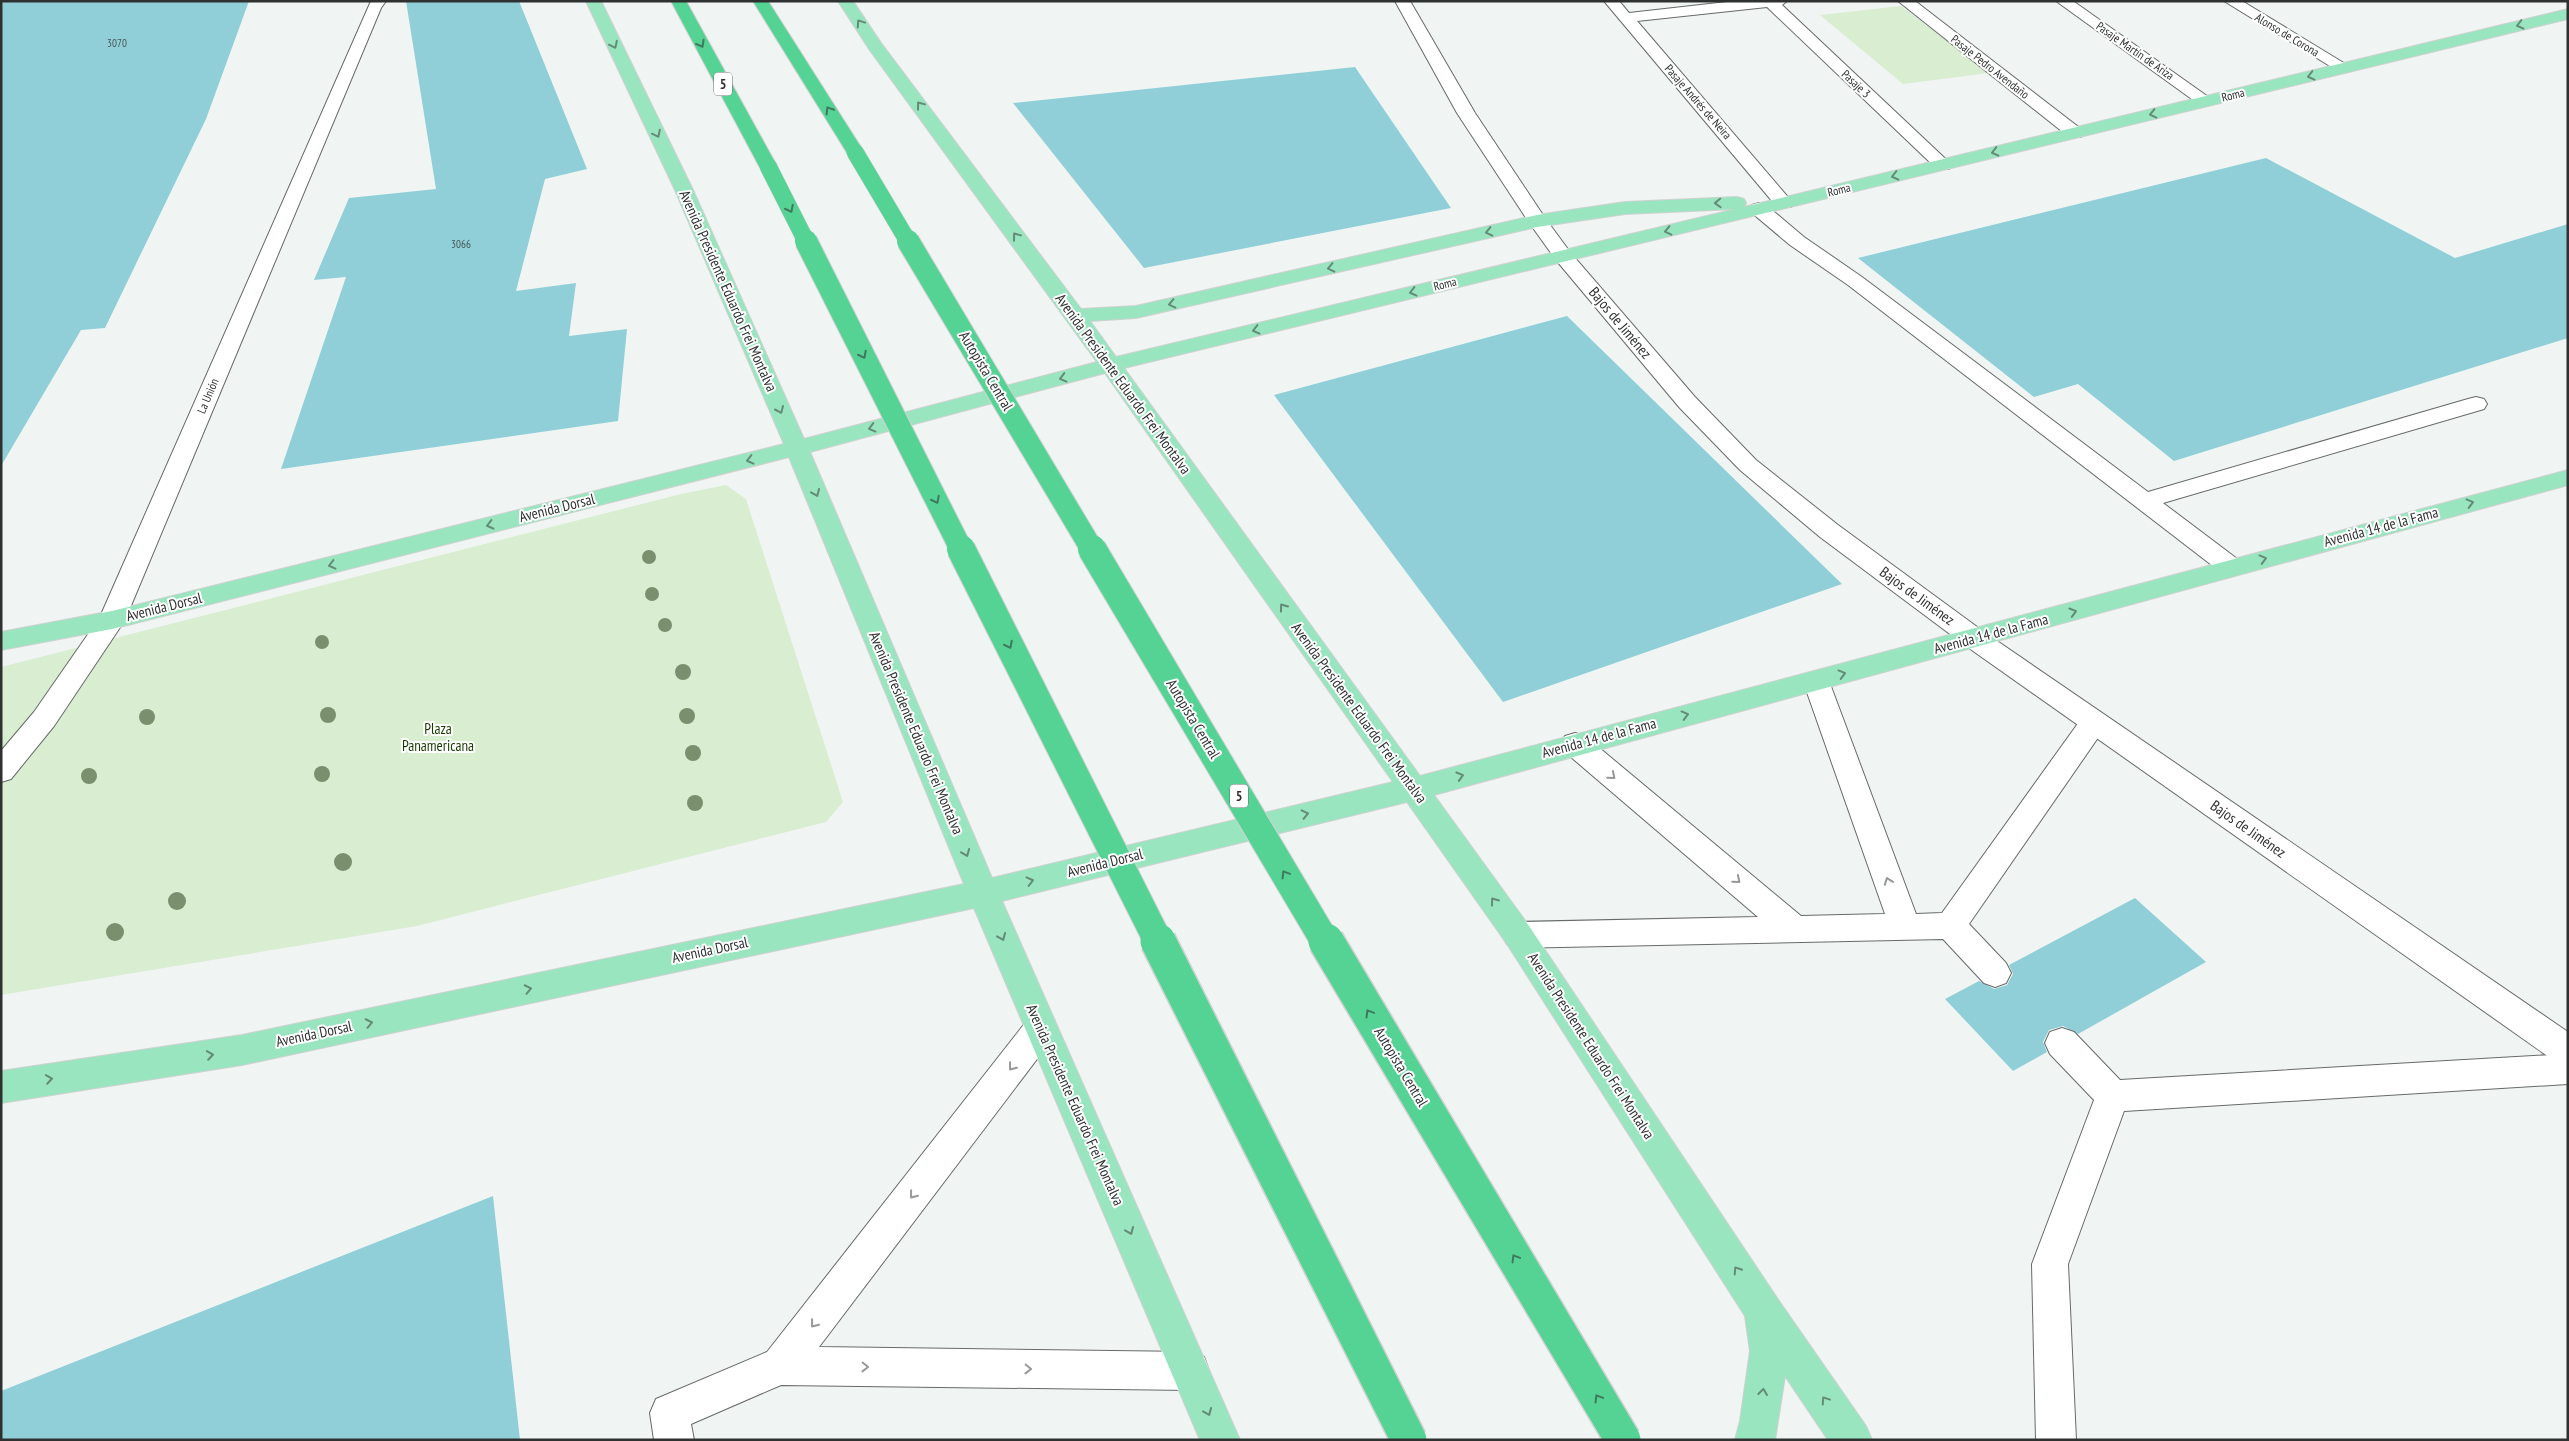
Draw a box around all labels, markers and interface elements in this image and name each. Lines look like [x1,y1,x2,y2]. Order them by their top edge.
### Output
street label: Alonso de Corona [2252,10,2322,60]
street label: Pasaje Martín de Ariza [2093,18,2177,83]
one-way arrow [2516,19,2525,30]
one-way arrow [857,20,866,29]
street label: Pasaje Pedro Avendaño [1948,31,2033,102]
house number: 3070 [107,36,127,50]
one-way arrow [695,39,705,48]
one-way arrow [608,40,618,49]
street label: Pasaje Andrés de Neira [1662,61,1735,142]
street label: Pasaje 3 [1839,66,1874,101]
one-way arrow [2307,70,2316,81]
road number: 5 [714,72,732,96]
street label: Roma [2220,84,2246,105]
one-way arrow [917,102,925,111]
one-way arrow [826,107,835,116]
one-way arrow [2149,108,2158,119]
one-way arrow [651,129,661,138]
one-way arrow [1991,146,2000,157]
one-way arrow [1891,170,1900,181]
street label: Roma [1826,179,1852,200]
street label: Avenida Presidente Eduardo Frei Montalva [675,187,782,394]
one-way arrow [1713,198,1721,208]
one-way arrow [783,204,793,213]
one-way arrow [1664,225,1673,236]
one-way arrow [1485,226,1494,237]
one-way arrow [1014,233,1022,242]
house number: 3066 [451,237,471,251]
one-way arrow [1326,262,1335,273]
street label: Roma [1432,273,1458,294]
street label: Bajos de Jiménez [1585,283,1656,362]
one-way arrow [1409,286,1418,297]
street label: Avenida Presidente Eduardo Frei Montalva [1051,290,1195,478]
one-way arrow [1168,298,1177,309]
one-way arrow [1251,324,1260,335]
street label: Autopista Central [955,328,1018,414]
one-way arrow [856,349,866,358]
one-way arrow [1059,372,1068,383]
street label: La Unión [193,376,222,416]
one-way arrow [773,405,784,414]
one-way arrow [869,423,877,433]
one-way arrow [745,454,754,465]
one-way arrow [809,488,820,497]
street label: Avenida Dorsal [517,489,597,526]
one-way arrow [930,494,940,503]
one-way arrow [2466,498,2475,509]
street label: Avenida 14 de la Fama [2322,502,2440,551]
one-way arrow [486,519,495,530]
one-way arrow [2258,554,2266,564]
one-way arrow [328,559,337,570]
street label: Bajos de Jiménez [1876,562,1958,629]
street label: Avenida Dorsal [124,588,204,625]
one-way arrow [1280,603,1289,613]
one-way arrow [2068,608,2076,618]
street label: Avenida 14 de la Fama [1932,609,2050,658]
street label: Avenida Presidente Eduardo Frei Montalva [1287,619,1431,807]
street label: Avenida Presidente Eduardo Frei Montalva [865,629,968,837]
one-way arrow [1003,640,1013,649]
one-way arrow [1837,669,1846,680]
street label: Autopista Central [1162,676,1225,762]
one-way arrow [1680,711,1688,721]
street label: Avenida 14 de la Fama [1540,713,1658,762]
park label: Plaza Panamericana [402,719,474,755]
one-way arrow [1607,770,1616,779]
one-way arrow [1456,771,1465,782]
road number: 5 [1230,784,1248,808]
street label: Bajos de Jiménez [2207,796,2290,862]
one-way arrow [1301,809,1310,820]
street label: Avenida Dorsal [1065,844,1145,881]
one-way arrow [960,848,971,857]
one-way arrow [1282,870,1292,879]
one-way arrow [1731,875,1740,884]
one-way arrow [1025,876,1034,887]
one-way arrow [1884,877,1894,886]
one-way arrow [1491,897,1500,907]
street label: Avenida Dorsal [670,932,750,967]
one-way arrow [996,932,1007,941]
street label: Avenida Presidente Eduardo Frei Montalva [1524,949,1659,1143]
one-way arrow [524,984,533,995]
street label: Avenida Presidente Eduardo Frei Montalva [1022,1001,1129,1208]
one-way arrow [1365,1010,1375,1019]
street label: Avenida Dorsal [274,1016,354,1051]
one-way arrow [365,1018,374,1028]
street label: Autopista Central [1370,1024,1433,1110]
one-way arrow [206,1050,214,1060]
one-way arrow [1008,1061,1017,1070]
one-way arrow [45,1075,54,1085]
one-way arrow [910,1189,918,1198]
one-way arrow [1123,1226,1134,1235]
one-way arrow [1511,1255,1521,1264]
one-way arrow [1734,1266,1743,1276]
one-way arrow [811,1318,819,1327]
one-way arrow [862,1362,869,1372]
one-way arrow [1024,1364,1032,1374]
one-way arrow [1758,1388,1768,1396]
one-way arrow [1594,1394,1604,1403]
one-way arrow [1821,1396,1831,1405]
one-way arrow [1202,1407,1213,1416]

